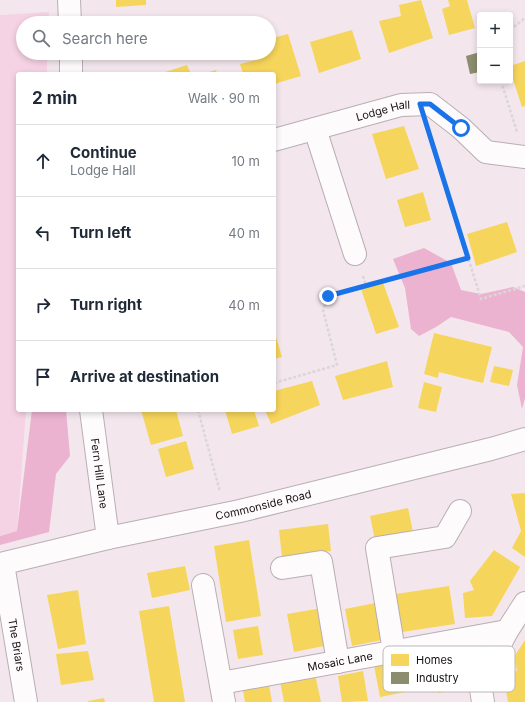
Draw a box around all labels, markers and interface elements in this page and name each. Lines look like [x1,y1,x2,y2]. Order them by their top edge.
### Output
map controls [477,12,513,84]
button: + [477,12,513,48]
search box [16,16,276,60]
icon: search [30,27,52,49]
text: Search here [62,29,148,48]
button: − [477,48,513,84]
text: 2 min [32,88,77,108]
text: Walk · 90 m [188,90,260,106]
street label: Lodge Hall [354,98,410,124]
route start [452,119,470,137]
text: Continue [70,143,137,162]
icon: ahead [32,150,54,172]
text: 10 m [231,153,260,169]
text: Lodge Hall [70,162,136,178]
icon: left [32,222,54,244]
text: Turn left [70,223,131,242]
text: 40 m [228,225,260,241]
route end [319,287,337,305]
icon: right [32,294,54,316]
text: Turn right [70,295,142,314]
text: 40 m [228,297,260,313]
icon: arrive [32,366,54,388]
text: Arrive at destination [70,367,219,386]
street label: Fern Hill Lane [88,437,111,510]
street label: Commonside Road [214,487,313,523]
street label: The Briars [5,617,28,673]
legend [383,646,515,692]
street label: Mosaic Lane [306,649,374,674]
text: Homes [416,653,453,667]
text: Industry [416,671,459,685]

